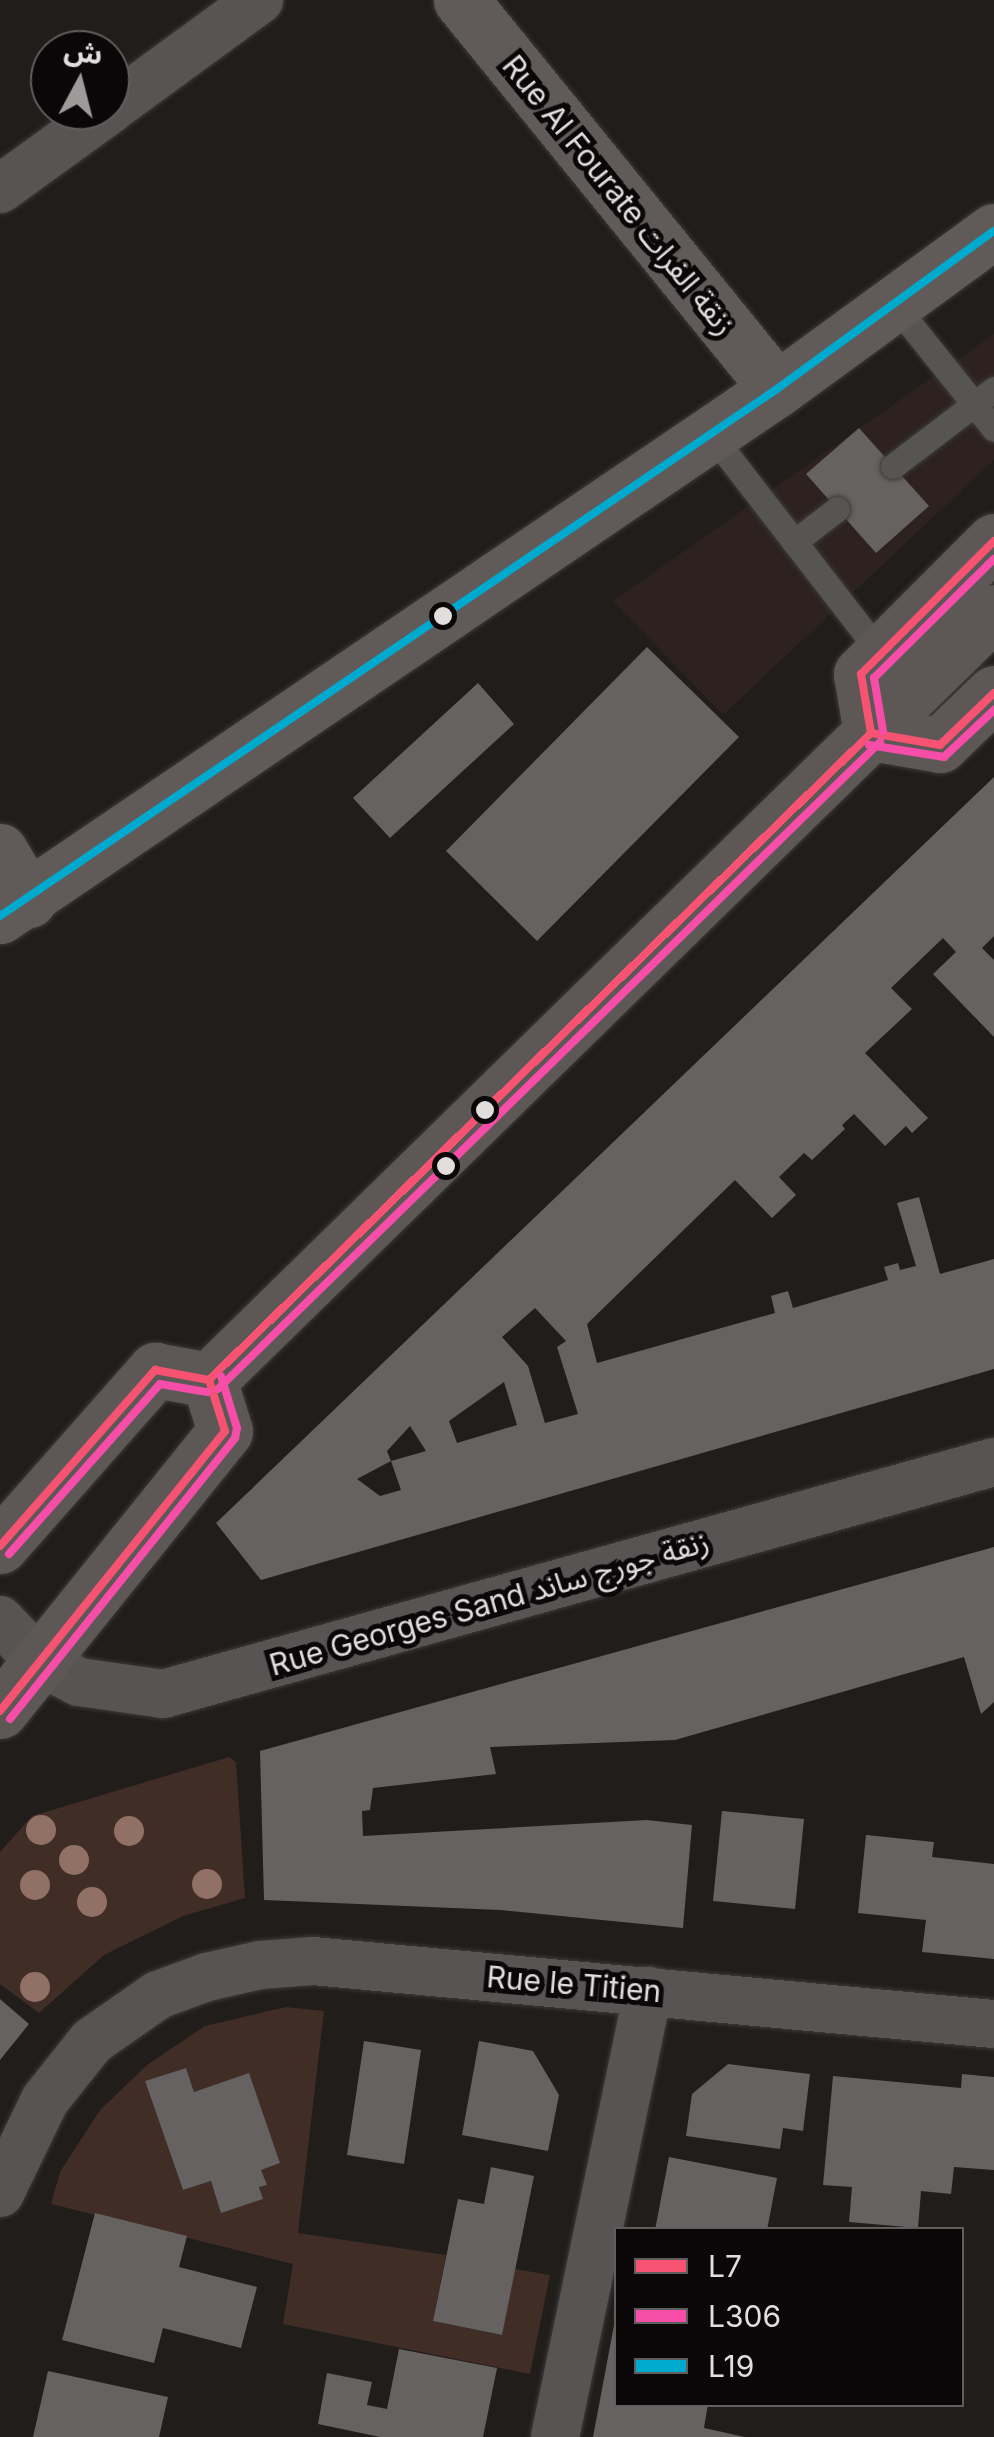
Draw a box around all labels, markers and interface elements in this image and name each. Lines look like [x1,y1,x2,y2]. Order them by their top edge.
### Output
north arrow [30,30,130,130]
text: ش [62,33,105,71]
street label: Rue Al Fourate زنقة الفرات [495,48,743,342]
unlabelled marker [433,606,453,626]
unlabelled marker [475,1100,495,1120]
unlabelled marker [436,1156,456,1176]
street label: Rue Georges Sand زنقة جورج ساند [265,1523,713,1683]
street label: Rue le Titien [485,1958,663,2010]
legend [614,2227,964,2407]
text: L7 [708,2248,742,2284]
text: L306 [708,2298,781,2334]
text: L19 [708,2348,754,2384]

